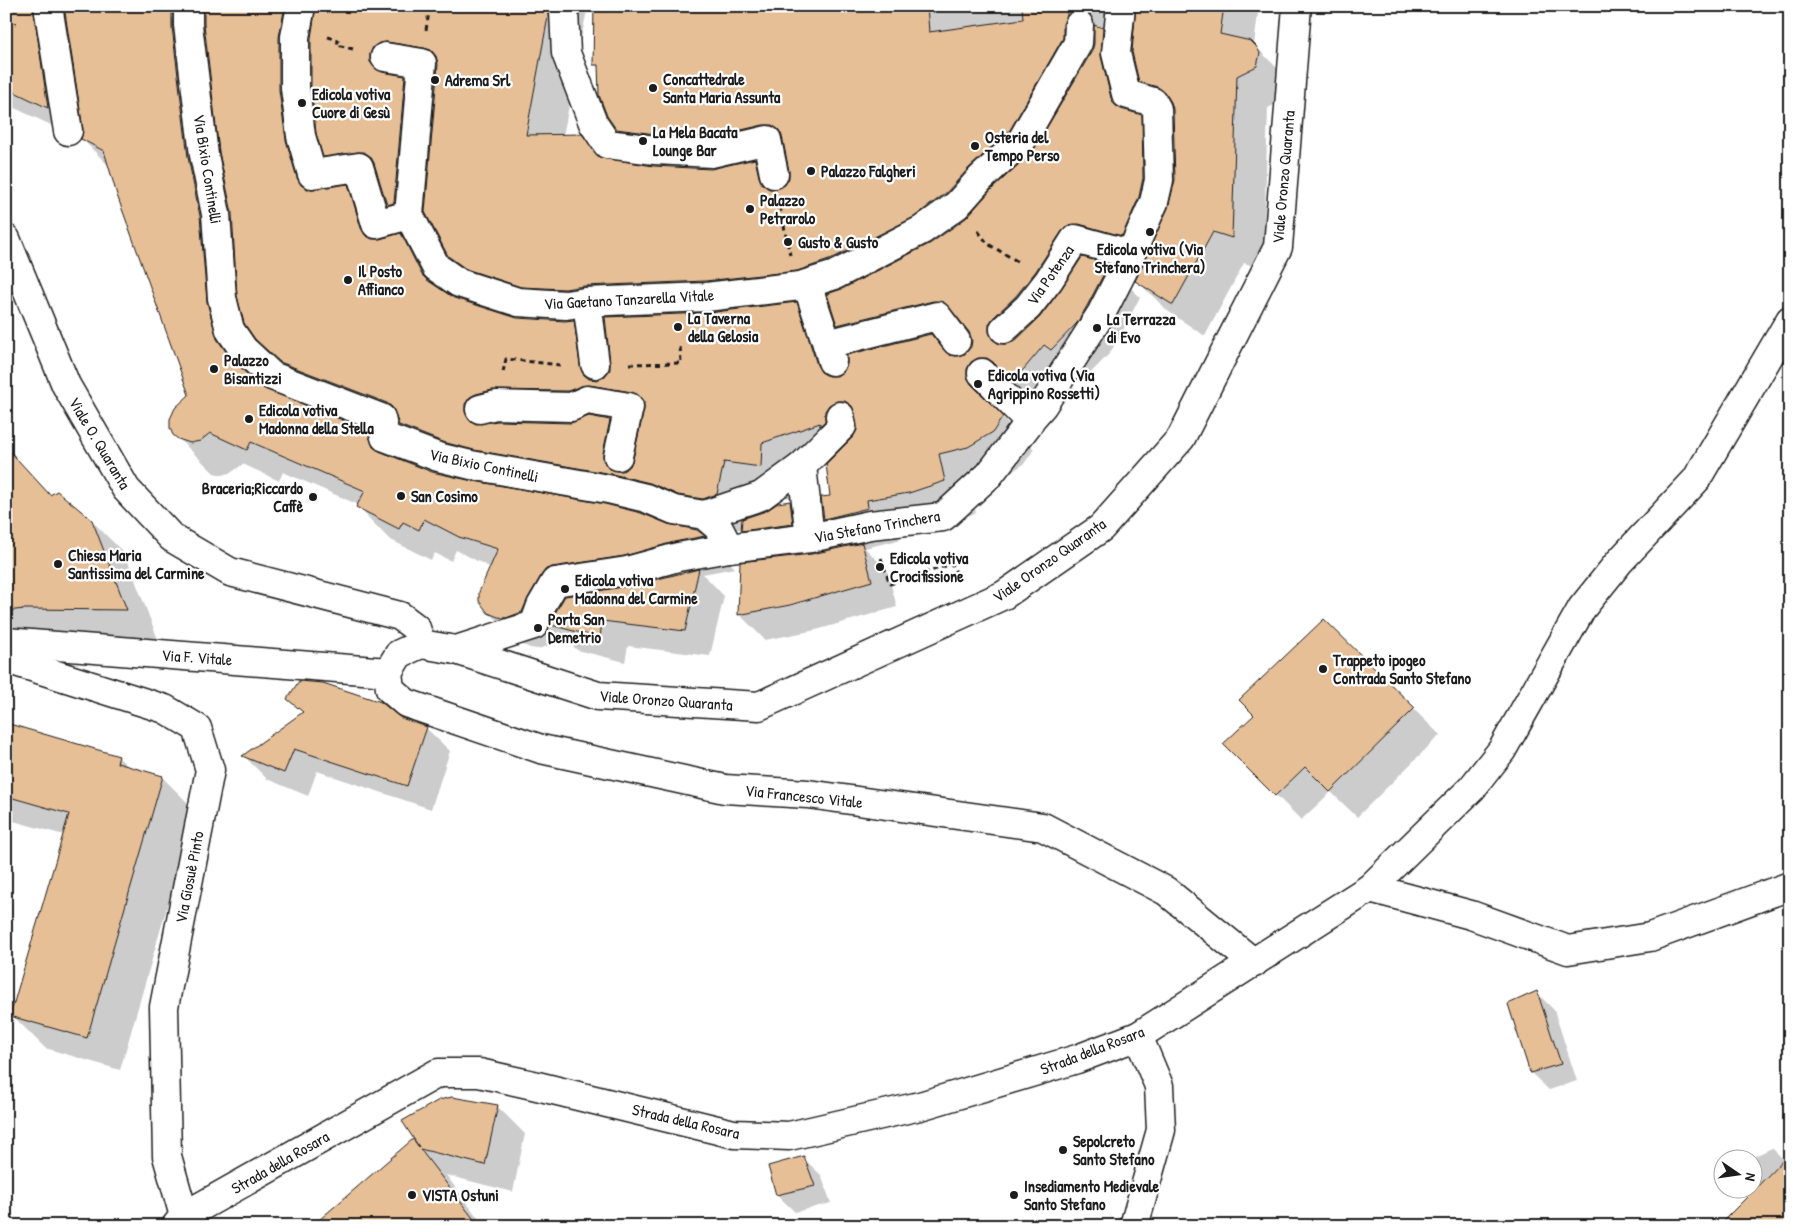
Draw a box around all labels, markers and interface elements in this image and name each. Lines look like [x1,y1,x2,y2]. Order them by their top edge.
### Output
place label: Concattedrale Santa Maria Assunta [663,68,781,108]
place label: Adrema Srl [445,69,511,91]
marker: Adrema Srl [429,74,441,86]
marker: Concattedrale Santa Maria Assunta [647,82,659,94]
place label: Edicola votiva Cuore di Gesù [312,83,391,123]
marker: Edicola votiva Cuore di Gesù [296,97,308,109]
street label: Viale Oronzo Quaranta [1266,110,1300,244]
street label: Via Bixio Continelli [188,113,228,225]
place label: La Mela Bacata Lounge Bar [653,121,738,162]
place label: Osteria del Tempo Perso [984,126,1060,167]
marker: La Mela Bacata Lounge Bar [637,135,649,147]
marker: Osteria del Tempo Perso [969,140,981,152]
place label: Palazzo Falgheri [821,160,916,183]
marker: Palazzo Falgheri [805,165,817,177]
place label: Palazzo Petrarolo [760,189,816,229]
marker: Palazzo Petrarolo [744,203,756,215]
marker: Edicola votiva (Via Stefano Trinchera) [1144,226,1156,238]
place label: Gusto & Gusto [798,231,879,253]
marker: Gusto & Gusto [782,236,794,248]
place label: Edicola votiva (Via Stefano Trinchera) [1095,238,1205,278]
street label: Via Potenza [1021,240,1079,310]
place label: Il Posto Affianco [358,260,405,300]
marker: Il Posto Affianco [342,274,354,286]
street label: Via Gaetano Tanzarella Vitale [543,284,715,314]
place label: La Taverna della Gelosia [688,307,759,347]
place label: La Terrazza di Evo [1107,308,1176,348]
marker: La Taverna della Gelosia [672,321,684,333]
marker: La Terrazza di Evo [1091,322,1103,334]
place label: Palazzo Bisantizzi [224,349,282,389]
marker: Palazzo Bisantizzi [208,363,220,375]
place label: Edicola votiva (Via Agrippino Rossetti) [988,364,1100,405]
marker: Edicola votiva (Via Agrippino Rossetti) [972,378,984,390]
street label: Viale O. Quaranta [64,393,136,493]
place label: Edicola votiva Madonna della Stella [259,399,374,439]
marker: Edicola votiva Madonna della Stella [243,413,255,425]
street label: Via Bixio Continelli [428,443,540,487]
place label: Braceria;Riccardo Caffè [202,477,304,517]
place label: San Cosimo [411,485,478,507]
marker: San Cosimo [395,490,407,502]
marker: Braceria;Riccardo Caffè [307,491,319,503]
street label: Via Stefano Trinchera [812,504,942,548]
street label: Viale Oronzo Quaranta [988,513,1110,607]
place label: Chiesa Maria Santissima del Carmine [68,544,205,584]
place label: Edicola votiva Crocifissione [890,547,969,587]
marker: Chiesa Maria Santissima del Carmine [52,558,64,570]
marker: Edicola votiva Crocifissione [874,561,886,573]
place label: Edicola votiva Madonna del Carmine [575,569,698,609]
marker: Edicola votiva Madonna del Carmine [559,583,571,595]
place label: Porta San Demetrio [548,608,605,648]
marker: Porta San Demetrio [532,622,544,634]
street label: Via F. Vitale [161,644,234,670]
place label: Trappeto ipogeo Contrada Santo Stefano [1332,649,1472,689]
marker: Trappeto ipogeo Contrada Santo Stefano [1317,663,1329,675]
street label: Viale Oronzo Quaranta [599,684,733,716]
street label: Via Francesco Vitale [744,779,865,813]
street label: Via Giosuè Pinto [169,829,209,925]
street label: Strada della Rosara [1037,1020,1147,1080]
street label: Strada della Rosara [630,1098,742,1144]
street label: Strada della Rosara [227,1125,333,1199]
place label: Sepolcreto Santo Stefano [1073,1130,1155,1170]
marker: Sepolcreto Santo Stefano [1057,1144,1069,1156]
north arrow [1714,1150,1764,1200]
text: N [1741,1171,1761,1183]
place label: Insediamento Medievale Santo Stefano [1024,1175,1160,1215]
place label: VISTA Ostuni [422,1184,499,1206]
marker: VISTA Ostuni [406,1189,418,1201]
marker: Insediamento Medievale Santo Stefano [1008,1189,1020,1201]

